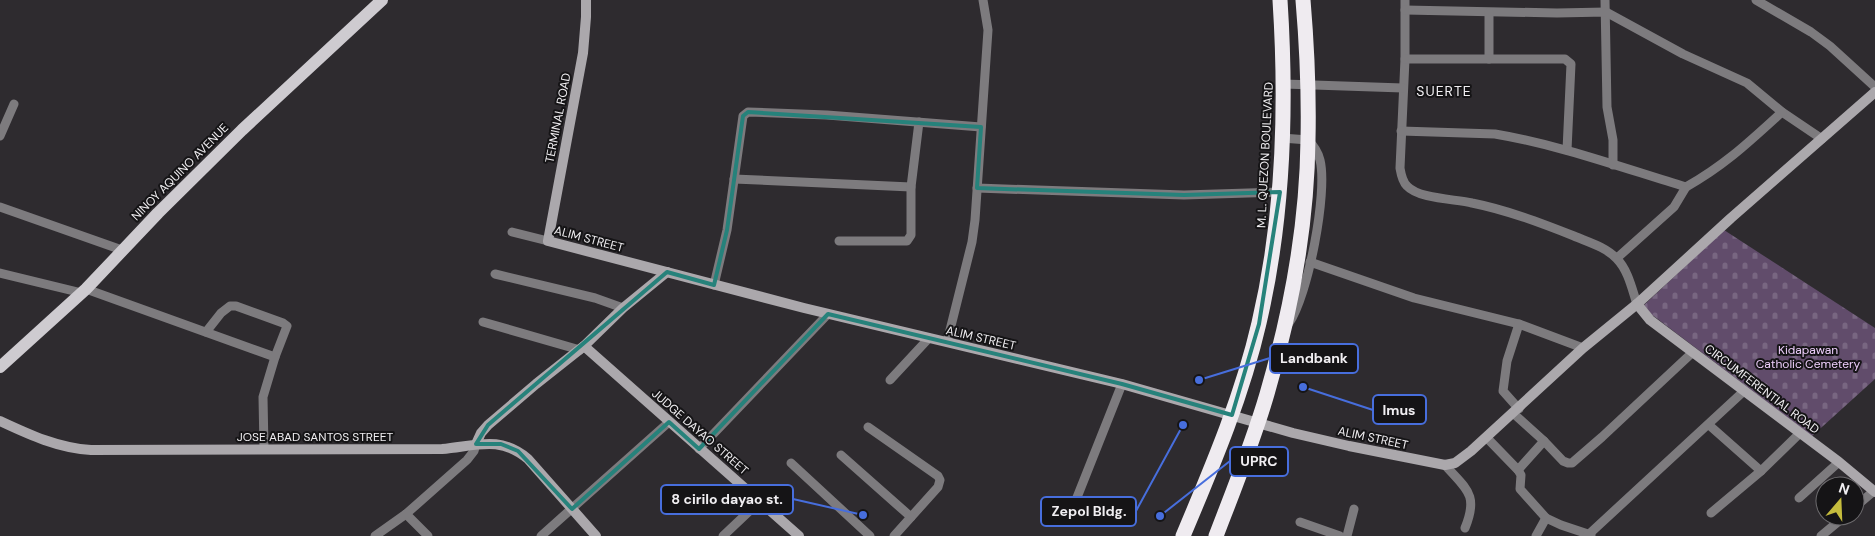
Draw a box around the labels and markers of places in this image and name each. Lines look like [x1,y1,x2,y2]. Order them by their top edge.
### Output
callout: Landbank [1270,344,1358,373]
callout: Imus [1373,395,1426,424]
callout: UPRC [1230,447,1288,476]
callout: 8 cirilo dayao st. [661,485,793,514]
callout: Zepol Bldg. [1041,497,1136,526]

